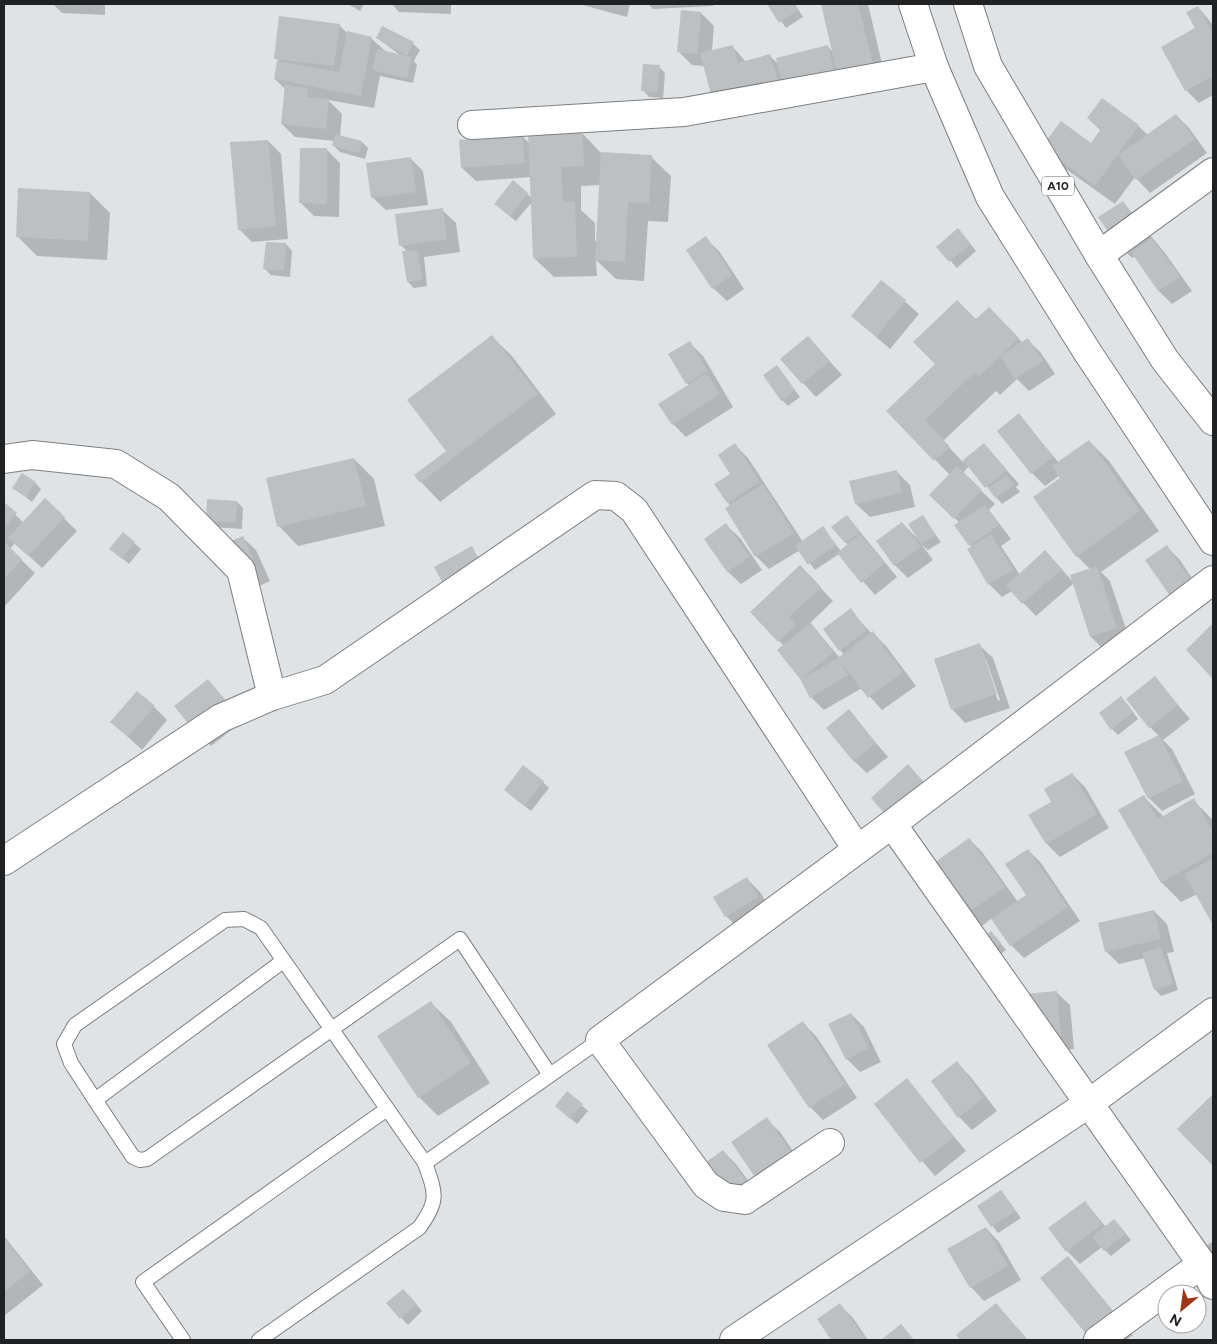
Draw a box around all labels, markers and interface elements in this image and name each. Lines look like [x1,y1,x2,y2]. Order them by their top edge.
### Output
road number: A10 [1042,177,1074,196]
north arrow [1157,1284,1207,1334]
text: N [1167,1310,1185,1330]

